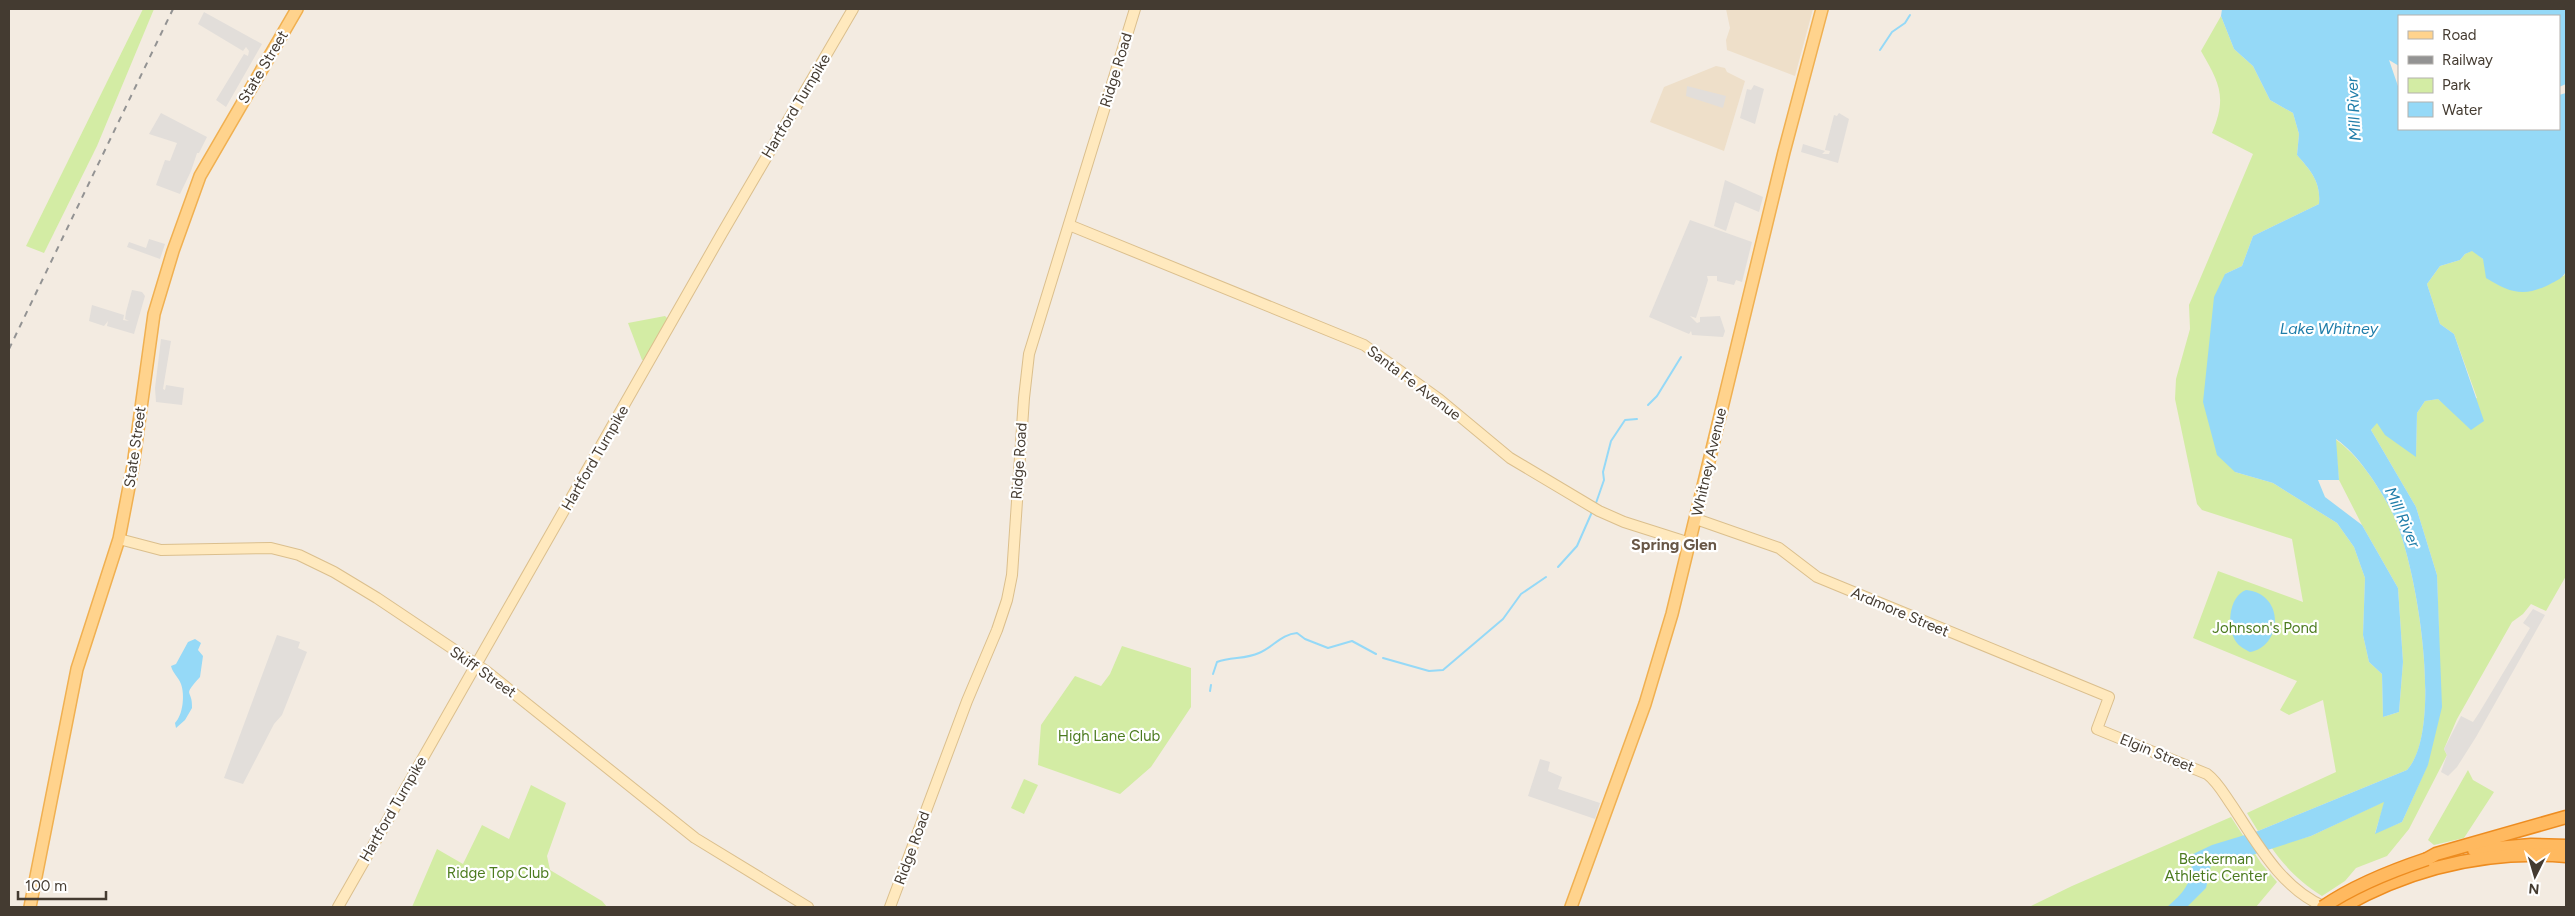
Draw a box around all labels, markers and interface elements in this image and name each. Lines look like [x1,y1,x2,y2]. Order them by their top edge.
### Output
legend [2398,15,2560,130]
text: Road [2442,26,2477,44]
street label: State Street [234,27,292,107]
street label: Ridge Road [1096,31,1136,109]
street label: Hartford Turnpike [758,51,834,161]
text: Railway [2442,51,2493,69]
water label: Mill River [2342,76,2365,142]
text: Park [2442,76,2471,94]
text: Water [2442,101,2482,119]
water label: Lake Whitney [2280,319,2379,338]
street label: Santa Fe Avenue [1363,342,1465,424]
street label: Hartford Turnpike [558,402,632,514]
street label: State Street [120,405,150,489]
street label: Whitney Avenue [1688,406,1730,518]
street label: Ridge Road [1007,422,1031,500]
water label: Mill River [2381,484,2425,551]
district label: Spring Glen [1631,535,1717,554]
street label: Ardmore Street [1848,583,1952,641]
park label: Johnson's Pond [2212,619,2318,637]
street label: Skiff Street [446,643,520,702]
park label: High Lane Club [1058,727,1161,745]
street label: Elgin Street [2117,730,2197,776]
street label: Hartford Turnpike [356,753,430,865]
street label: Ridge Road [890,809,934,887]
park label: Beckerman Athletic Center [2165,850,2267,885]
north arrow [2510,851,2560,901]
park label: Ridge Top Club [447,864,549,882]
scale bar [18,868,105,900]
text: 100 m [25,877,67,895]
text: N [2528,880,2540,897]

